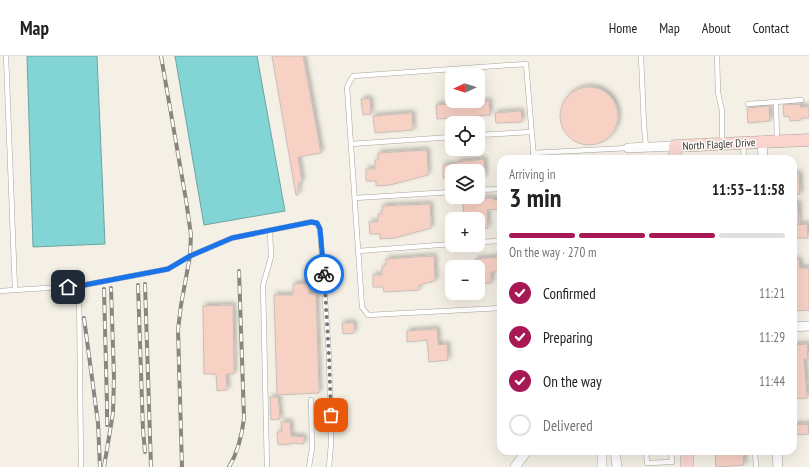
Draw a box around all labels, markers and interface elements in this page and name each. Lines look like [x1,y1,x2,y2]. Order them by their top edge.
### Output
text: Map [20,16,49,40]
text: Home [609,19,637,37]
text: Map [659,19,680,37]
text: About [702,19,731,37]
text: Contact [753,19,789,37]
north arrow [445,68,485,108]
map controls [445,68,485,300]
button: locate [445,116,485,156]
street label: North Flagler Drive [682,135,756,153]
button: layers [445,164,485,204]
text: Arriving in [509,166,556,183]
text: 11:53–11:58 [712,180,785,199]
text: 3 min [509,181,562,214]
button: + [445,212,485,252]
text: On the way · 270 m [509,244,596,261]
courier [304,254,344,294]
button: − [445,260,485,300]
icon: bike [313,263,335,285]
pin [51,270,85,304]
icon: home [57,276,79,298]
icon: check [509,282,531,304]
text: Confirmed [543,284,596,303]
text: 11:21 [759,285,785,302]
icon: check [509,326,531,348]
text: Preparing [543,328,593,347]
text: 11:29 [759,329,785,346]
icon: check [509,370,531,392]
text: On the way [543,372,602,391]
text: 11:44 [759,373,785,390]
pin [314,398,348,432]
icon: bag [320,404,342,426]
text: Delivered [543,416,593,435]

